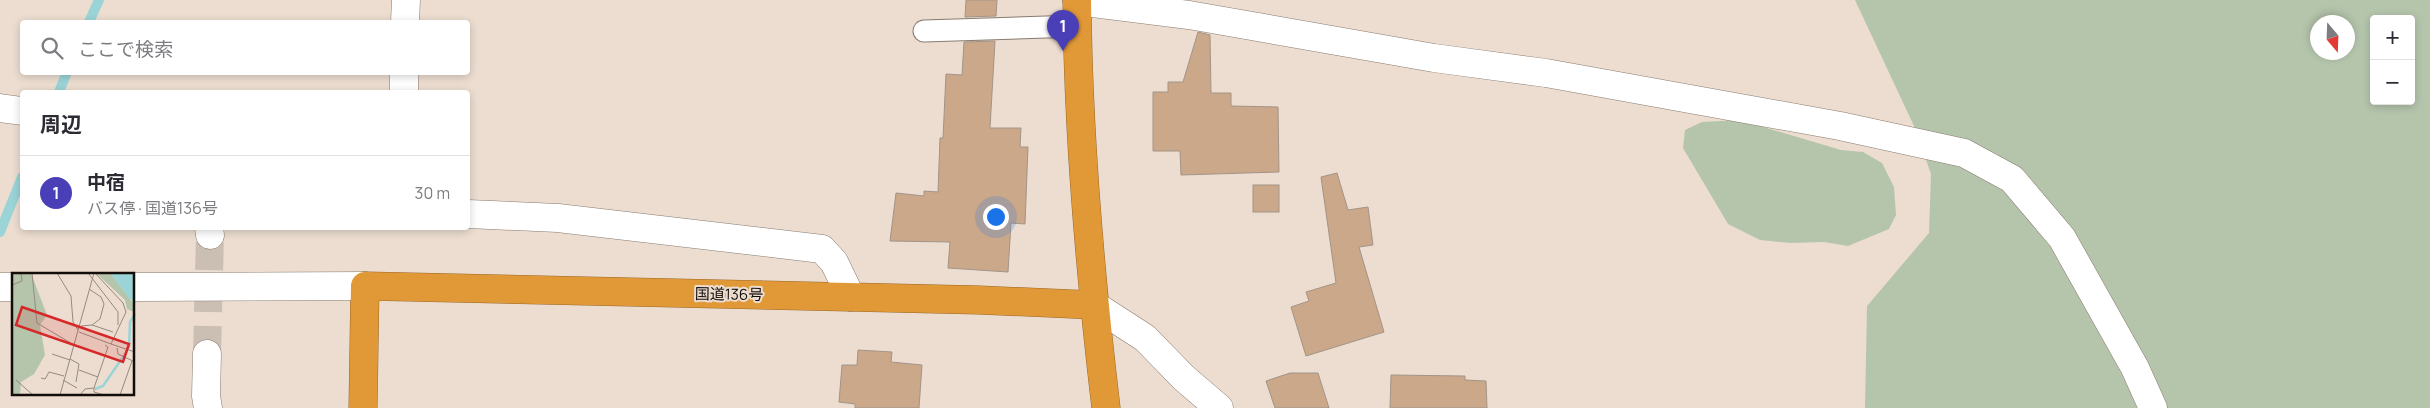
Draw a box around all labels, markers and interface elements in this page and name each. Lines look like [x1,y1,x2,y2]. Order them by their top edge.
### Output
pin: 1 [1047,10,1079,51]
north arrow [2310,15,2355,60]
map controls [2370,15,2415,105]
button: + [2370,15,2415,60]
search box [20,20,470,75]
icon: search [38,34,66,62]
text: ここで検索 [78,36,173,62]
button: − [2370,60,2415,105]
text: 周辺 [40,110,82,138]
text: 中宿 [87,169,125,195]
text: 1 [52,182,60,204]
text: 30 m [415,182,450,204]
text: バス停 · 国道136号 [87,197,218,219]
your location [983,204,1009,230]
inset map [12,273,135,396]
street label: 国道136号 [695,283,763,305]

